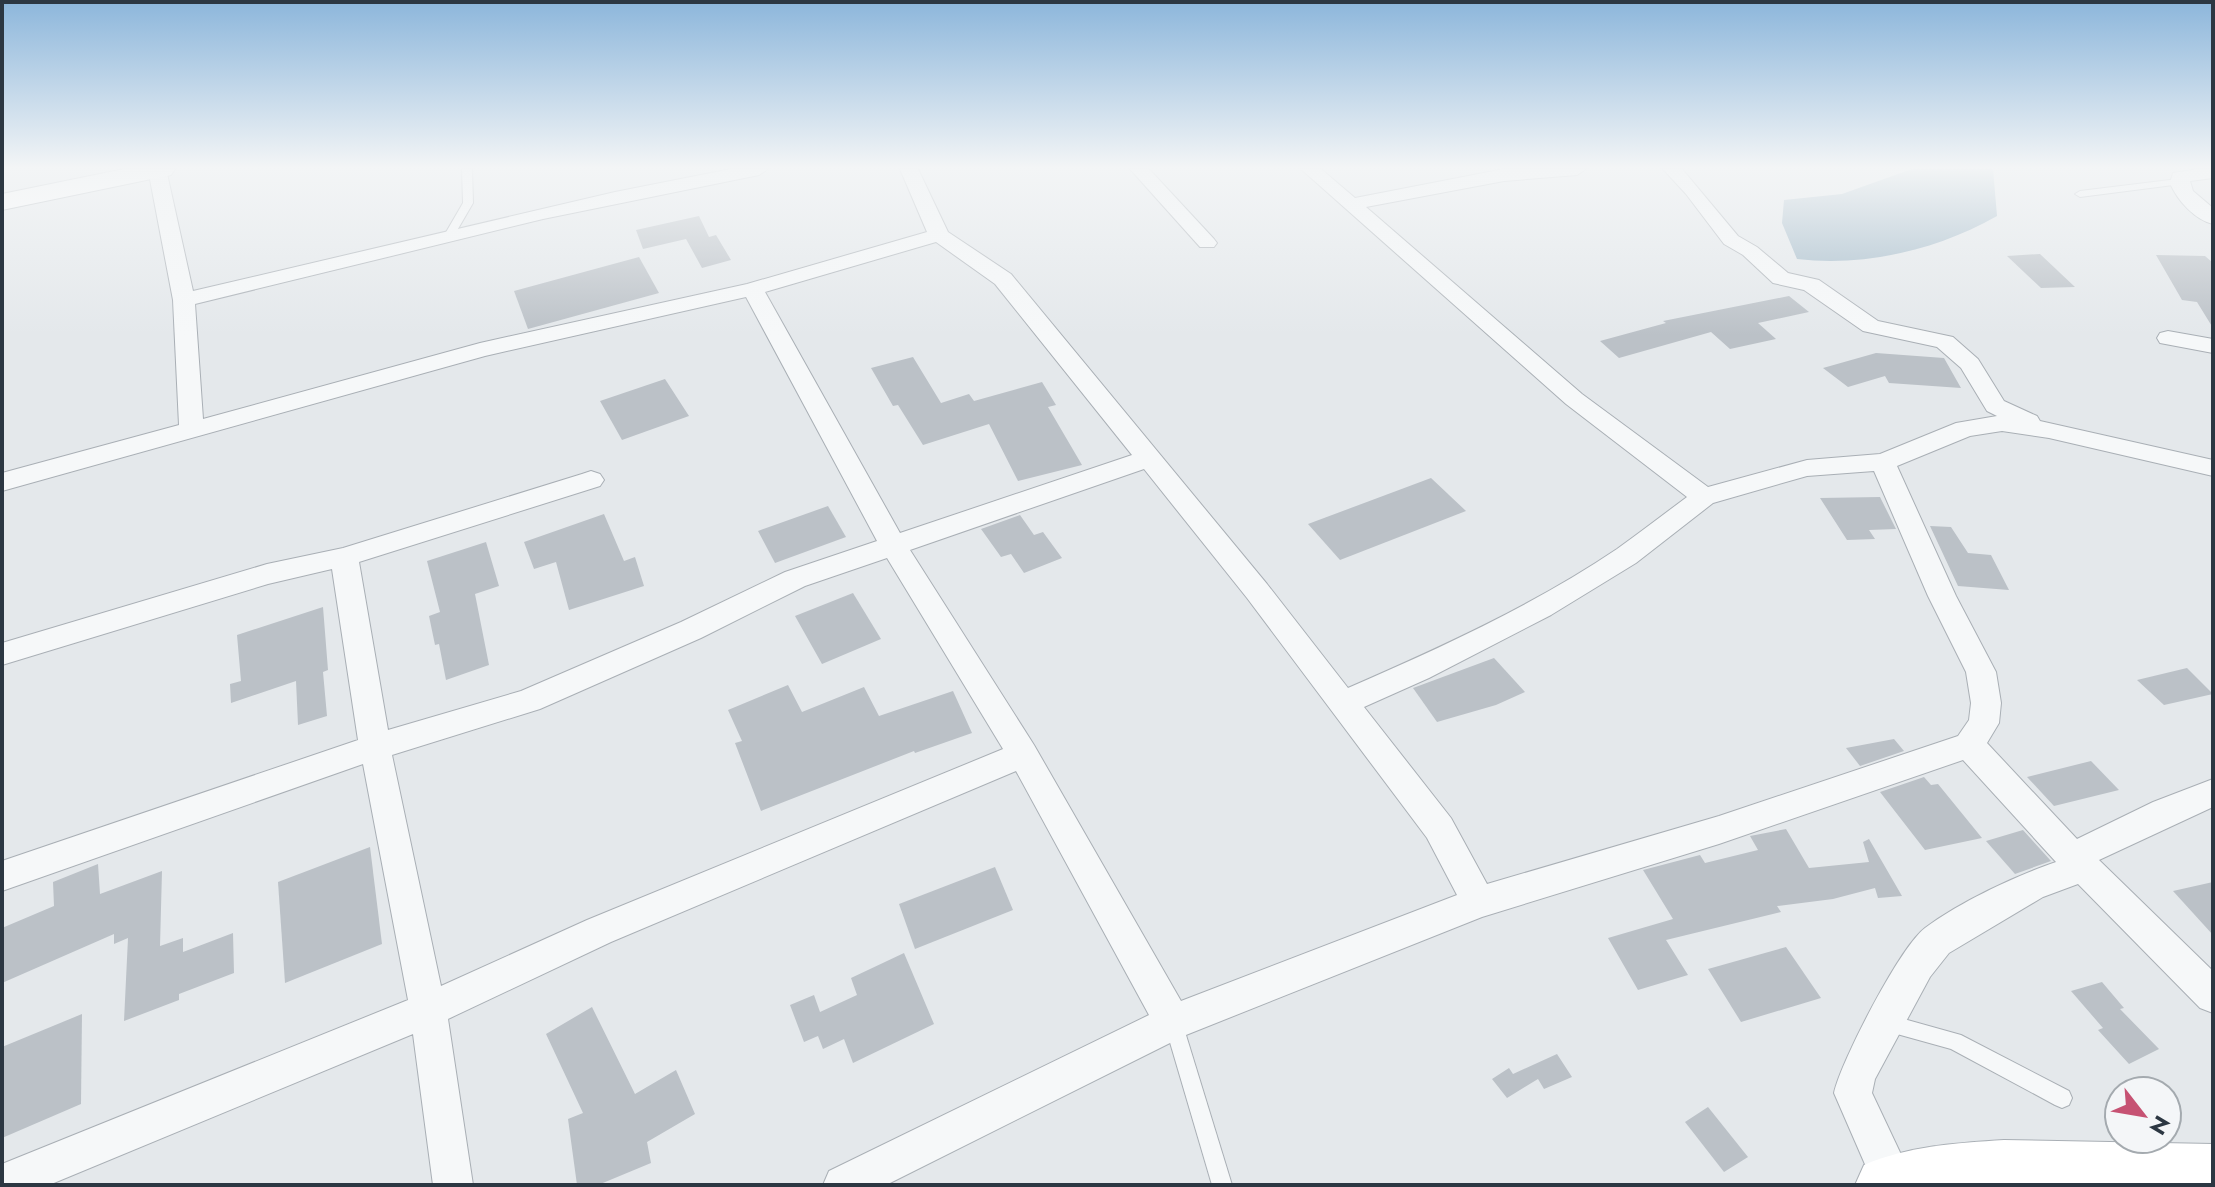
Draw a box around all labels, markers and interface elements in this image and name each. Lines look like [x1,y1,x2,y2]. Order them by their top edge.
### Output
north arrow [2103,1075,2183,1155]
text: N [2142,1110,2178,1141]

